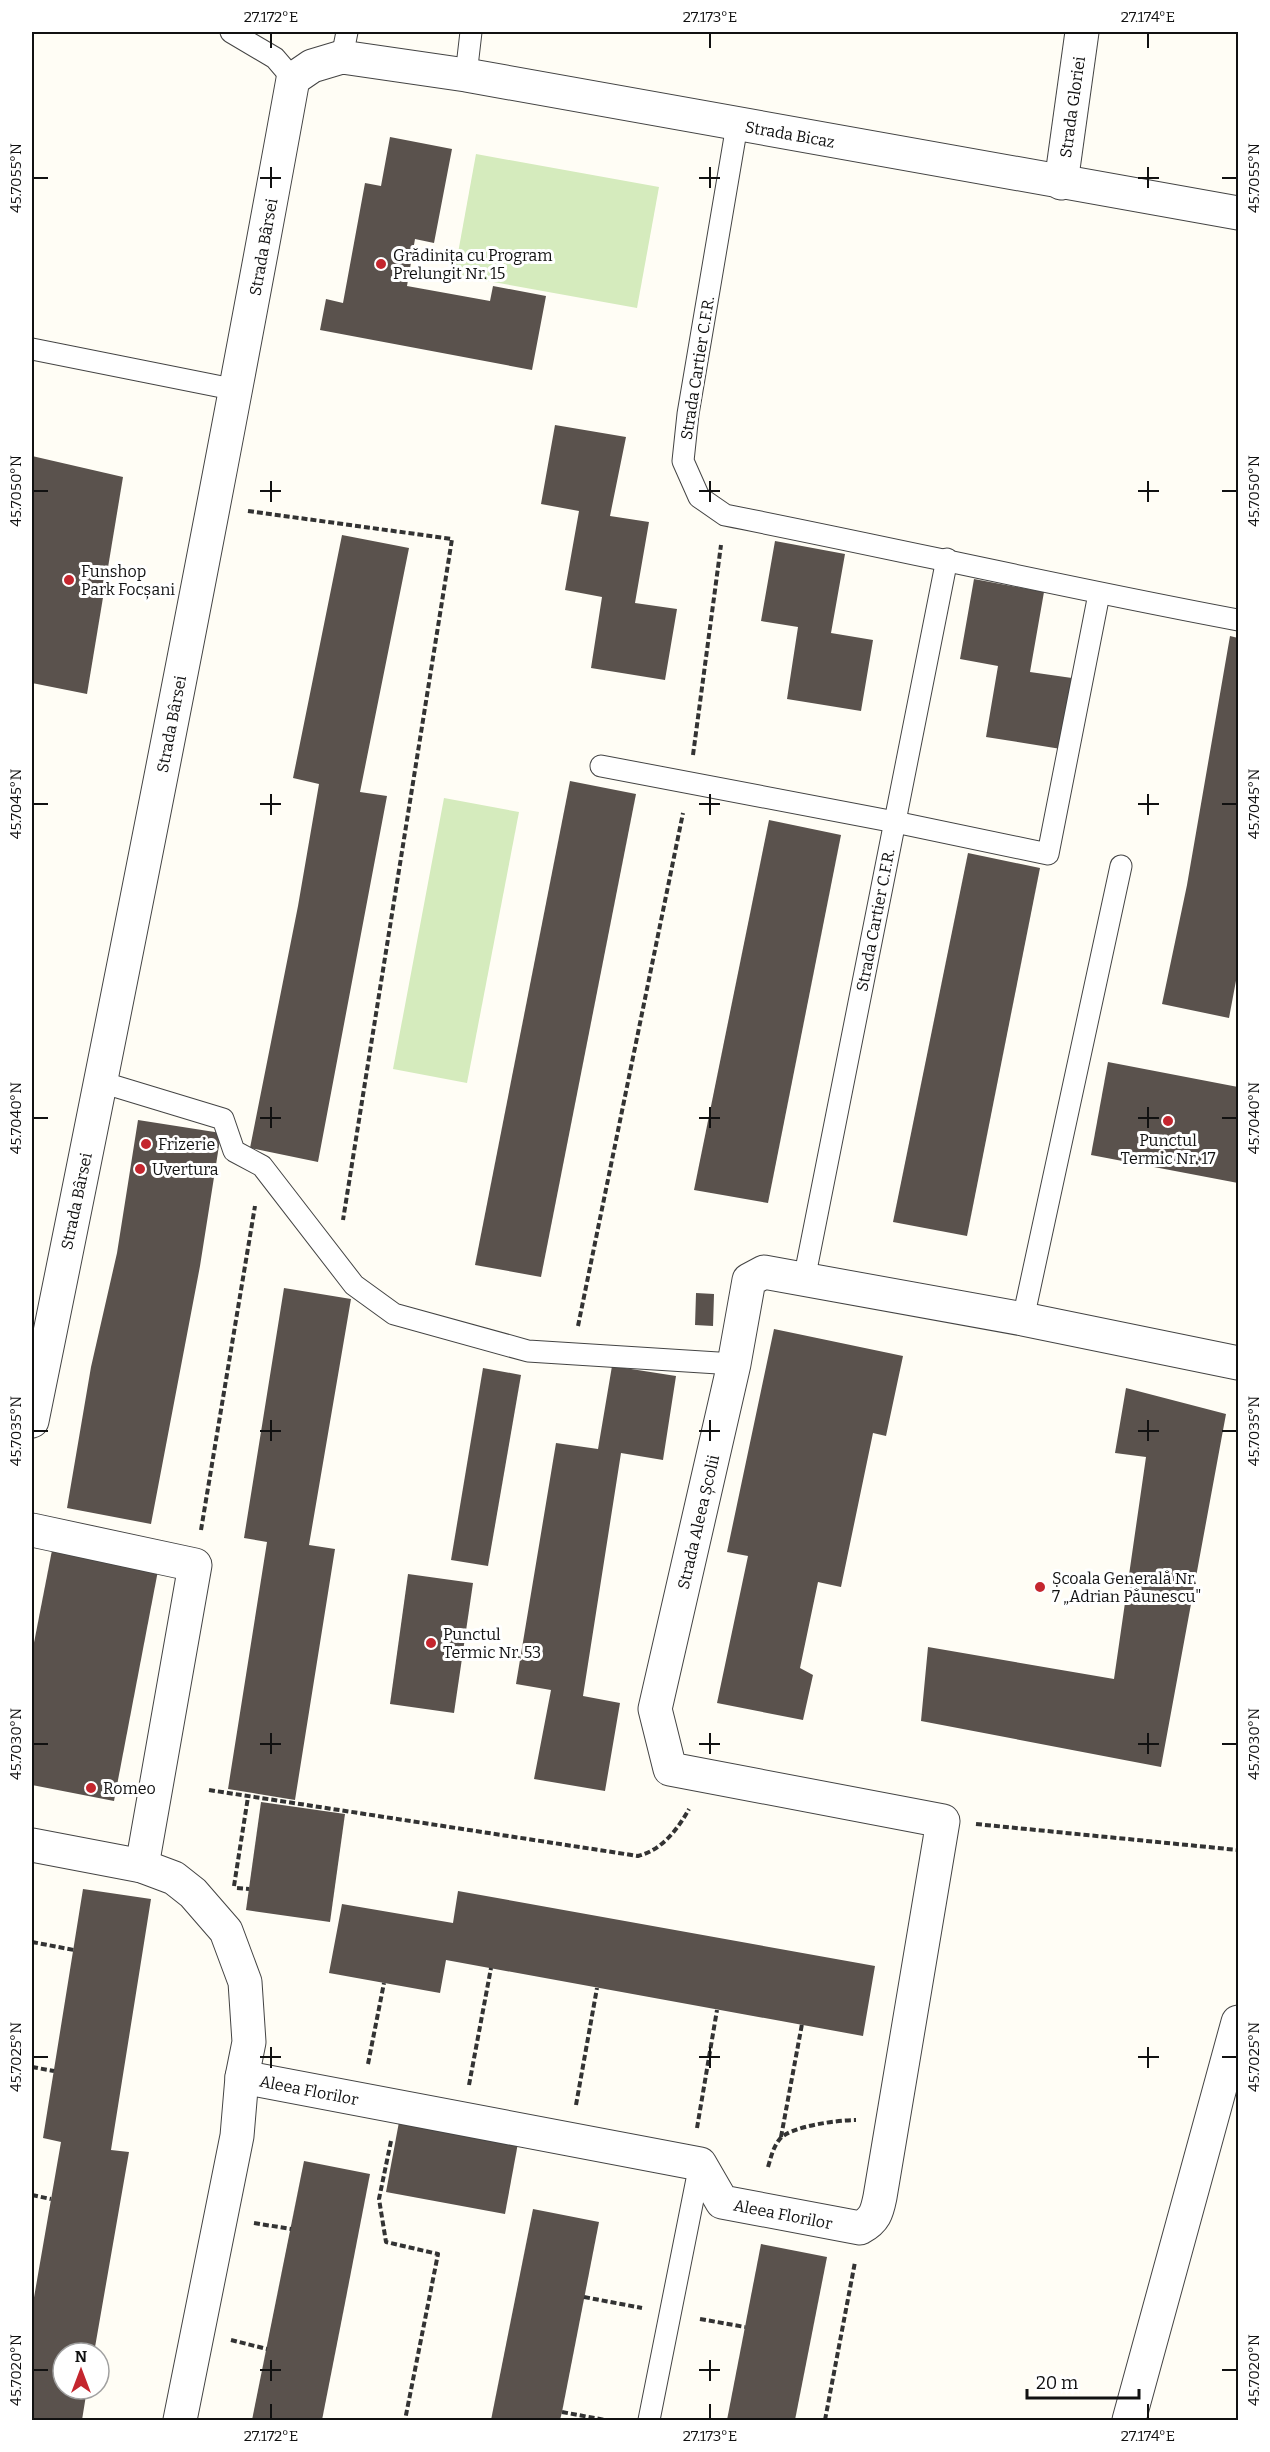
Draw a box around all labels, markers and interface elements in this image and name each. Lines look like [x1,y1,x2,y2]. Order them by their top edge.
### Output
text: 27.172°E [244,8,298,26]
text: 27.173°E [683,8,737,26]
text: 27.174°E [1121,8,1175,26]
street label: Strada Gloriei [1056,55,1089,159]
street label: Strada Bicaz [744,117,837,152]
text: 45.7055°N [7,143,25,213]
text: 45.7055°N [1245,143,1263,213]
street label: Strada Bârsei [246,197,281,297]
place label: Grădinița cu Program Prelungit Nr. 15 [393,246,553,283]
marker: Grădinița cu Program Prelungit Nr. 15 [374,257,388,271]
street label: Strada Cartier C.F.R. [677,295,718,441]
text: 45.7050°N [7,455,25,527]
text: 45.7050°N [1245,455,1263,527]
place label: Funshop Park Focșani [81,562,175,600]
marker: Funshop Park Focșani [62,573,76,587]
street label: Strada Bârsei [153,674,190,774]
text: 45.7045°N [7,769,25,839]
text: 45.7045°N [1245,769,1263,839]
street label: Strada Cartier C.F.R. [852,847,899,993]
text: 45.7040°N [7,1082,25,1154]
text: 45.7040°N [1245,1082,1263,1154]
marker: Punctul Termic Nr. 17 [1161,1114,1175,1128]
place label: Punctul Termic Nr. 17 [1120,1131,1216,1168]
place label: Frizerie [158,1135,215,1154]
marker: Frizerie [139,1137,153,1151]
street label: Strada Bârsei [57,1151,96,1251]
place label: Uvertura [152,1160,219,1179]
marker: Uvertura [133,1162,147,1176]
text: 45.7035°N [7,1396,25,1466]
text: 45.7035°N [1245,1396,1263,1466]
street label: Strada Aleea Școlii [674,1453,724,1592]
place label: Școala Generală Nr. 7 „Adrian Păunescu" [1052,1569,1202,1606]
marker: Școala Generală Nr. 7 „Adrian Păunescu" [1033,1580,1047,1594]
place label: Punctul Termic Nr. 53 [443,1625,541,1662]
marker: Punctul Termic Nr. 53 [424,1636,438,1650]
text: 45.7030°N [7,1708,25,1780]
text: 45.7030°N [1245,1708,1263,1780]
place label: Romeo [103,1779,156,1798]
marker: Romeo [84,1781,98,1795]
text: 45.7025°N [7,2022,25,2092]
text: 45.7025°N [1245,2022,1263,2092]
street label: Aleea Florilor [258,2072,360,2109]
street label: Aleea Florilor [732,2196,834,2233]
text: 45.7020°N [7,2334,25,2406]
text: 45.7020°N [1245,2334,1263,2406]
north arrow [51,2341,111,2401]
text: N [75,2347,87,2366]
scale bar [1027,2362,1140,2400]
text: 20 m [1036,2372,1078,2394]
text: 27.172°E [244,2427,298,2445]
text: 27.173°E [683,2427,737,2445]
text: 27.174°E [1121,2427,1175,2445]

